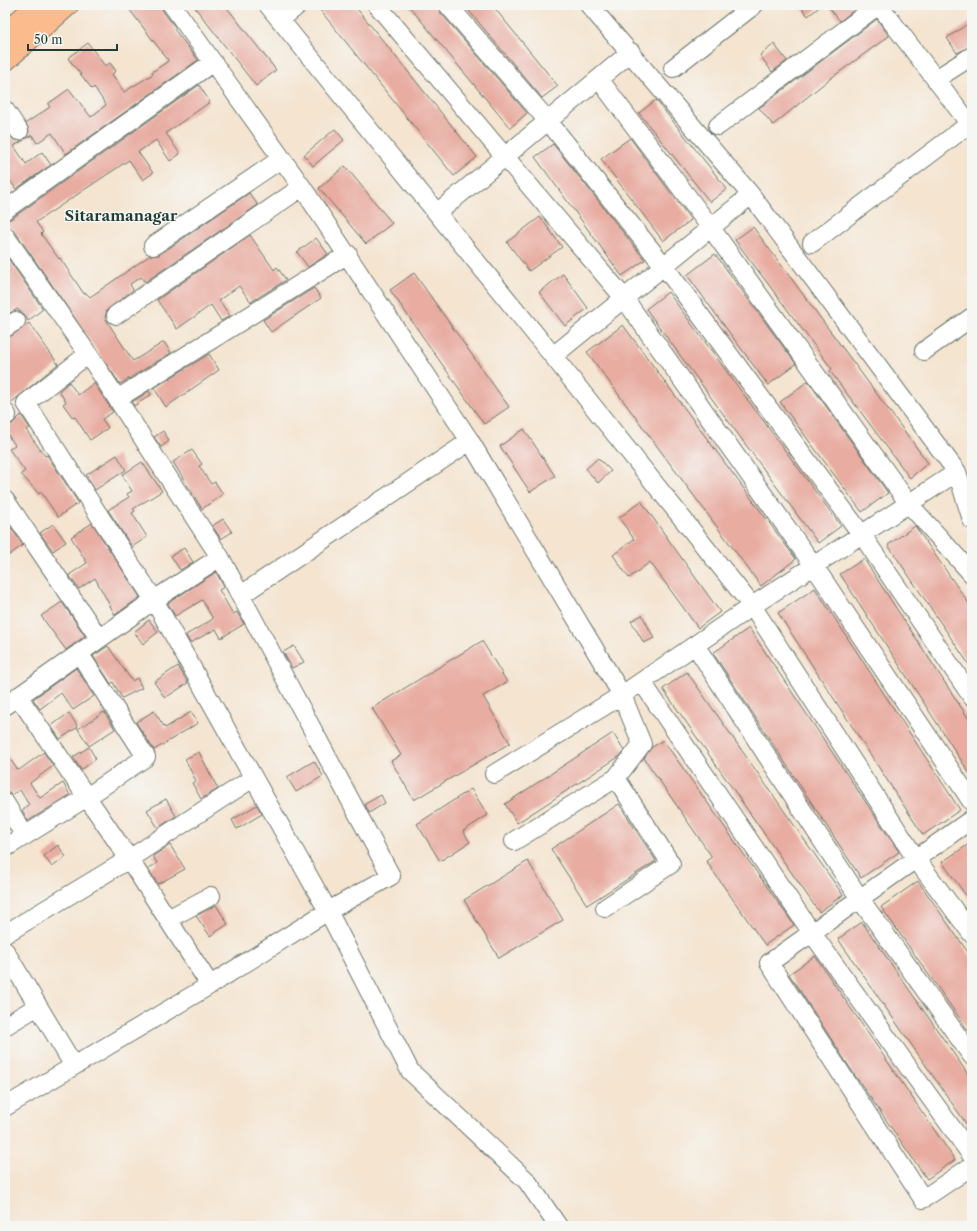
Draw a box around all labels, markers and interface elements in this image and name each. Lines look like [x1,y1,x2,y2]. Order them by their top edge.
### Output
scale bar [28,26,117,52]
text: 50 m [34,32,63,47]
district label: Sitaramanagar [65,206,178,225]

